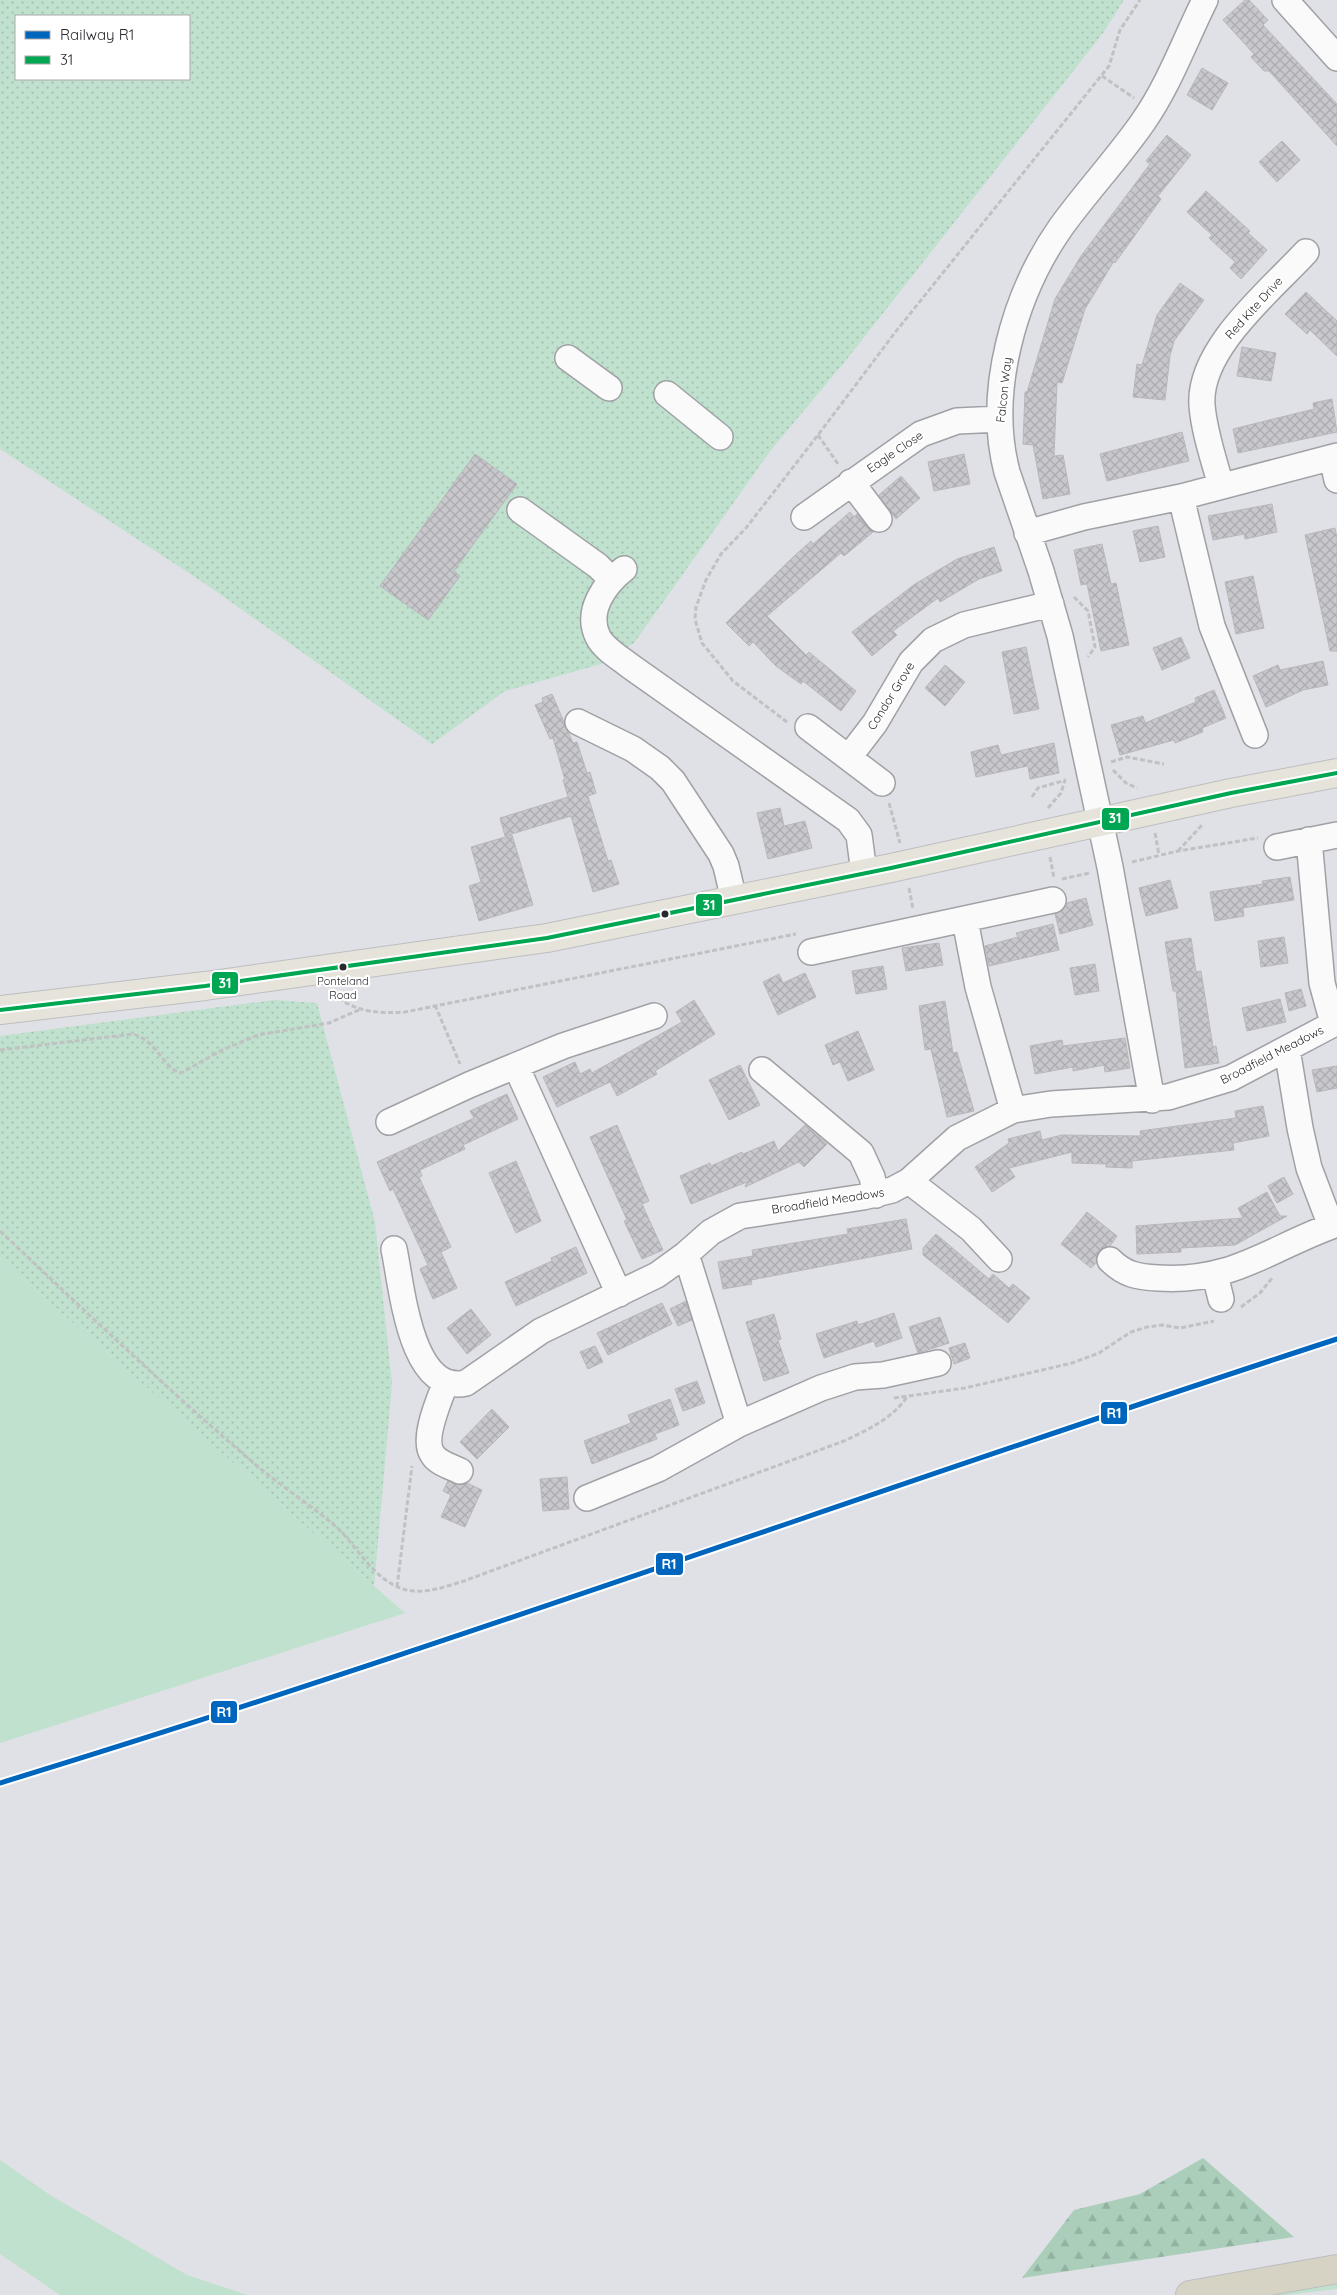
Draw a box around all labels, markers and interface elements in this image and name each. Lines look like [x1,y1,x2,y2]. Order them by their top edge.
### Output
legend [15,15,190,80]
text: Railway R1 [60,25,134,44]
text: 31 [60,50,73,69]
street label: Red Kite Drive [1222,273,1286,342]
street label: Falcon Way [993,356,1014,423]
street label: Eagle Close [864,427,926,476]
street label: Condor Grove [864,659,918,733]
line badge: 31 [1101,807,1130,831]
text: 31 [1109,809,1121,827]
line badge: 31 [695,893,723,917]
text: 31 [703,896,715,914]
unlabelled marker [660,909,670,919]
marker: Ponteland Road [338,962,348,972]
line badge: 31 [211,971,239,995]
text: 31 [219,974,231,992]
place label: Ponteland Road [317,974,369,1002]
street label: Broadfield Meadows [1218,1022,1326,1087]
street label: Broadfield Meadows [770,1184,886,1217]
line badge: R1 [1100,1401,1128,1425]
text: R1 [1106,1404,1122,1422]
line badge: R1 [655,1552,684,1576]
text: R1 [661,1555,677,1573]
line badge: R1 [210,1700,238,1724]
text: R1 [216,1703,232,1721]

